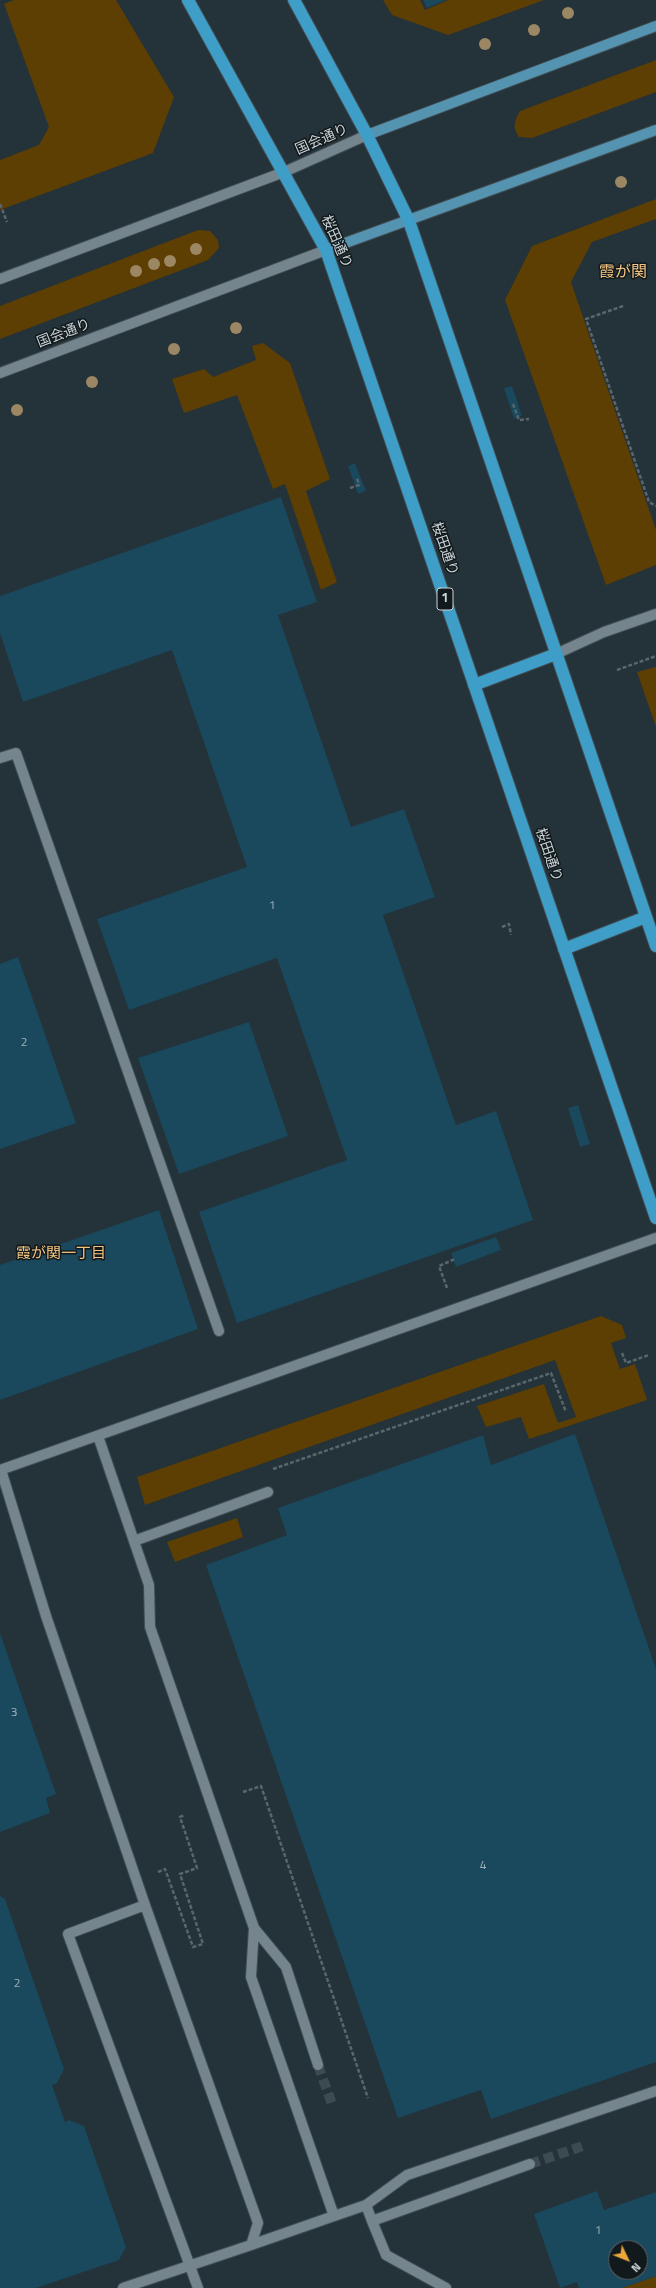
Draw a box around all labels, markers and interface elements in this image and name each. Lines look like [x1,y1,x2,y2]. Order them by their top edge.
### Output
street label: 国会通り [293,121,351,159]
street label: 桜田通り [317,213,355,271]
district label: 霞が関 [599,263,647,283]
street label: 国会通り [35,316,93,352]
street label: 桜田通り [427,520,461,578]
road number: 1 [437,588,453,610]
street label: 桜田通り [531,826,565,884]
house number: 1 [269,899,275,913]
house number: 2 [21,1036,27,1050]
district label: 霞が関一丁目 [16,1245,106,1263]
house number: 3 [11,1706,17,1720]
house number: 4 [480,1859,486,1873]
house number: 2 [14,1977,20,1991]
house number: 1 [595,2224,601,2238]
north arrow [608,2240,648,2280]
text: N [628,2259,644,2276]

